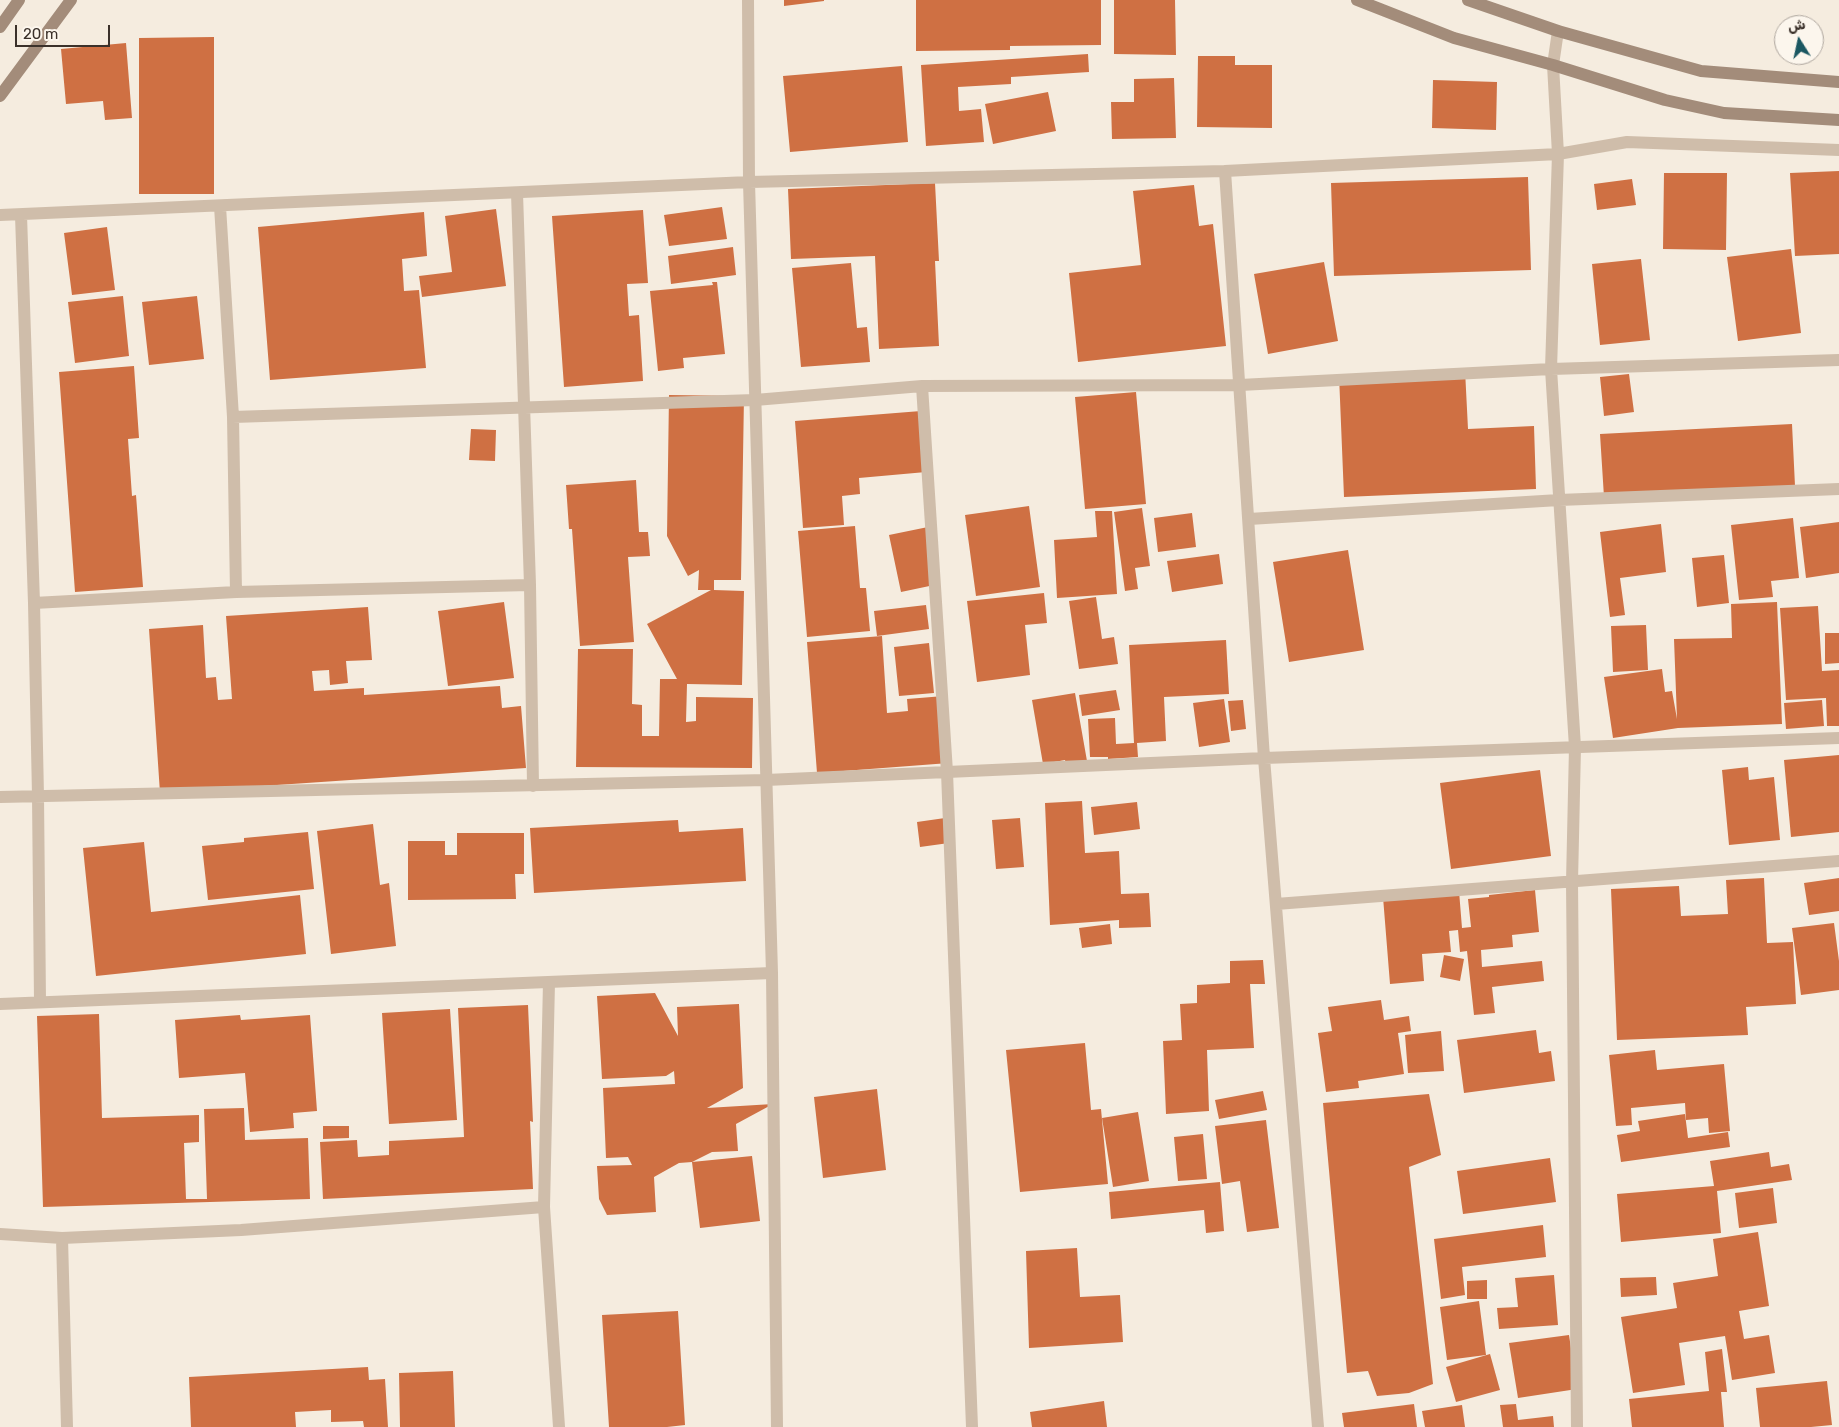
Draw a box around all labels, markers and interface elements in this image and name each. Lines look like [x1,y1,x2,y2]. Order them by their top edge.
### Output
scale bar [18,15,112,47]
north arrow [1774,15,1824,65]
text: ش [1786,16,1807,36]
text: 20 m [23,25,58,43]

